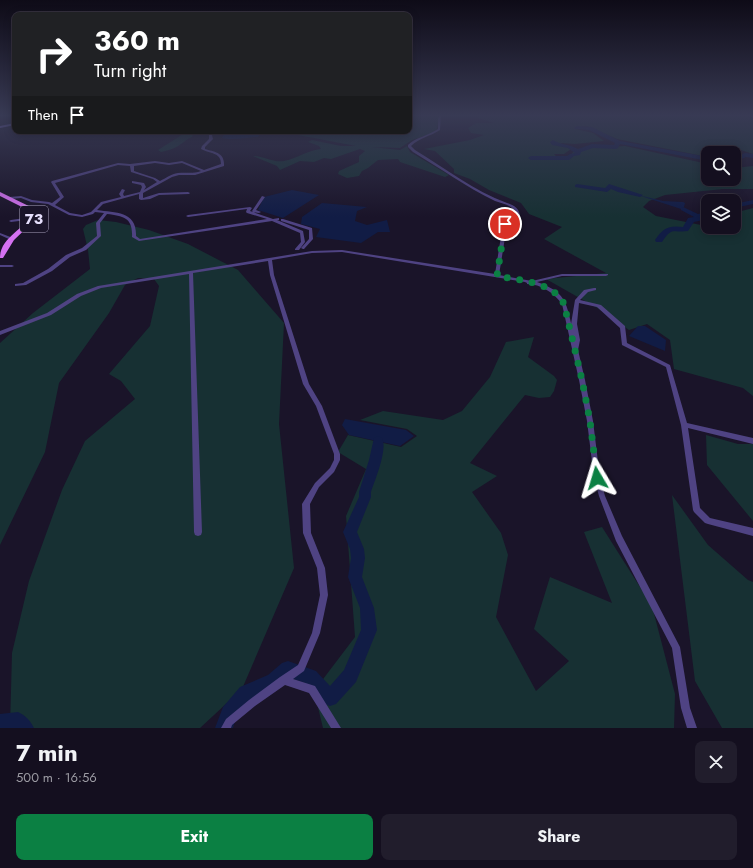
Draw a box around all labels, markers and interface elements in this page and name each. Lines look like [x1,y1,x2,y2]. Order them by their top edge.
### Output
text: 360 m [94,20,180,61]
icon: right [28,28,80,80]
text: Turn right [94,58,166,84]
text: Then [28,104,58,126]
icon: arrive [66,104,88,126]
map controls [701,146,741,234]
button: search [701,146,741,186]
button: layers [701,194,741,234]
road number: 73 [20,206,48,232]
pin [488,207,522,241]
icon: arrive [494,213,516,235]
position arrow [576,457,618,499]
text: 7 min [16,735,78,770]
button: close [695,741,737,783]
text: 500 m · 16:56 [16,768,97,787]
button: Exit [16,814,373,860]
button: Share [381,814,737,860]

